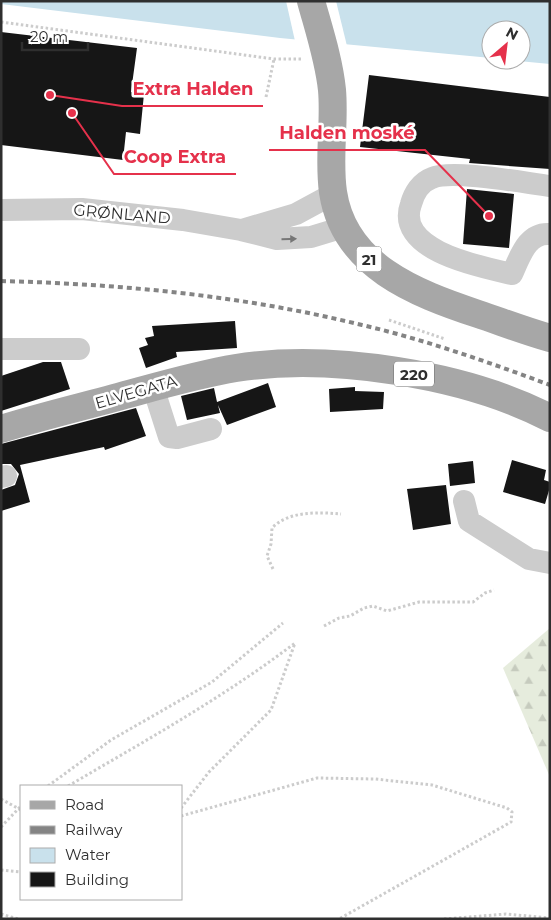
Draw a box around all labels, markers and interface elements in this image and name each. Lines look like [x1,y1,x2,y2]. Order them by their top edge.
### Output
scale bar [22,20,89,52]
north arrow [481,20,531,70]
text: N [503,23,521,44]
text: 20 m [30,27,68,46]
callout: Extra Halden [122,73,263,106]
text: Extra Halden [132,78,254,100]
callout: Halden moské [269,117,425,150]
text: Halden moské [279,122,415,144]
callout: Coop Extra [114,141,236,174]
text: Coop Extra [124,146,226,168]
street label: GRØNLAND [73,200,171,228]
one-way arrow [281,235,297,243]
road number: 21 [356,246,382,272]
road number: 220 [394,362,434,386]
street label: ELVEGATA [93,371,180,413]
legend [20,785,182,900]
text: Road [65,795,104,814]
text: Railway [65,820,123,839]
text: Water [65,845,111,864]
text: Building [65,870,129,889]

